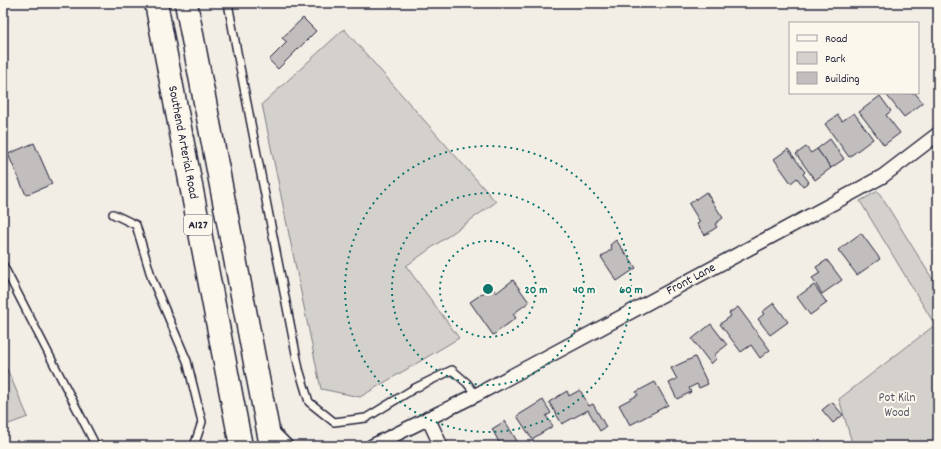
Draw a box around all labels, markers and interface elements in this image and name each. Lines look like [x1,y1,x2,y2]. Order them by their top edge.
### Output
legend [789,22,919,94]
text: Road [825,31,847,48]
text: Park [825,51,846,68]
text: Building [825,71,860,88]
street label: Southend Arterial Road [163,84,203,201]
road number: A127 [184,215,212,235]
street label: Front Lane [663,258,719,300]
centre of rings [481,282,495,296]
text: 20 m [525,282,547,299]
text: 40 m [573,282,595,299]
text: 60 m [619,282,643,299]
park label: Pot Kiln Wood [879,389,915,423]

